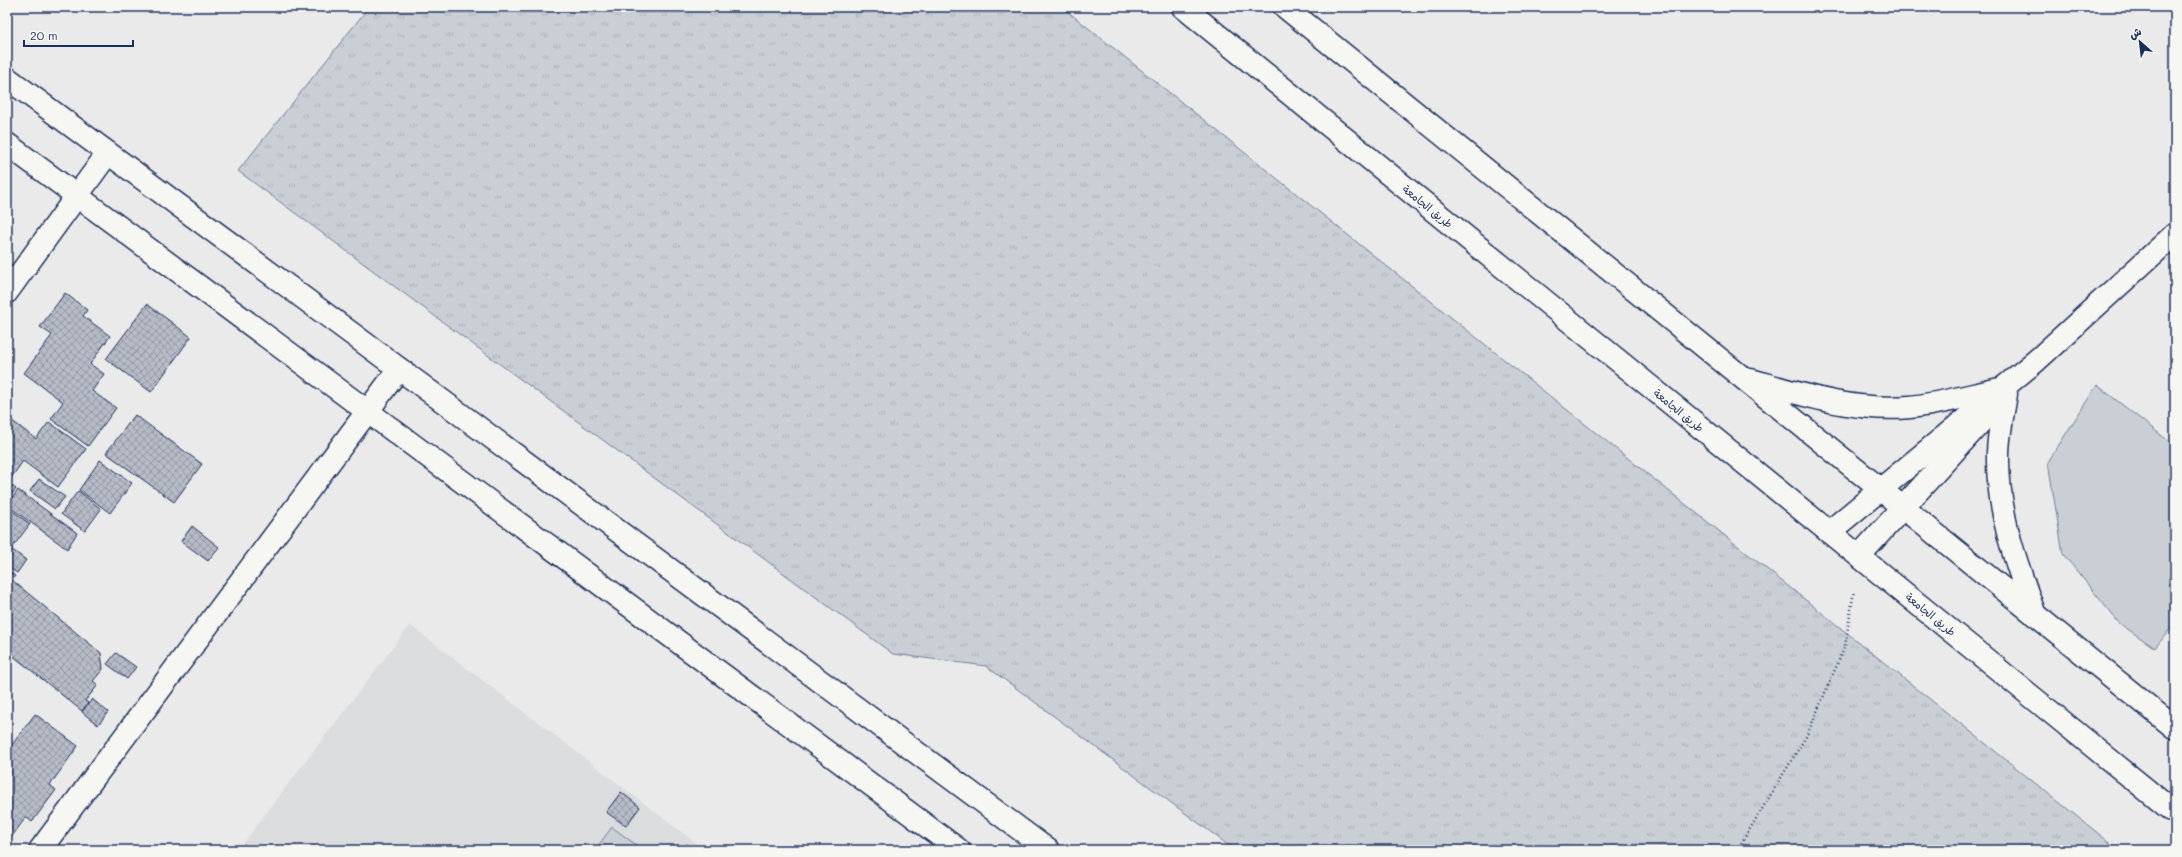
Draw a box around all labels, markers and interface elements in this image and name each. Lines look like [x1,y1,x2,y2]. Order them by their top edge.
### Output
scale bar [24,22,133,48]
north arrow [2120,22,2160,62]
text: ش [2126,23,2144,42]
text: 20 m [30,27,58,43]
street label: طريق الجامعة [1400,181,1456,231]
street label: طريق الجامعة [1651,385,1707,435]
street label: طريق الجامعة [1903,589,1959,639]

